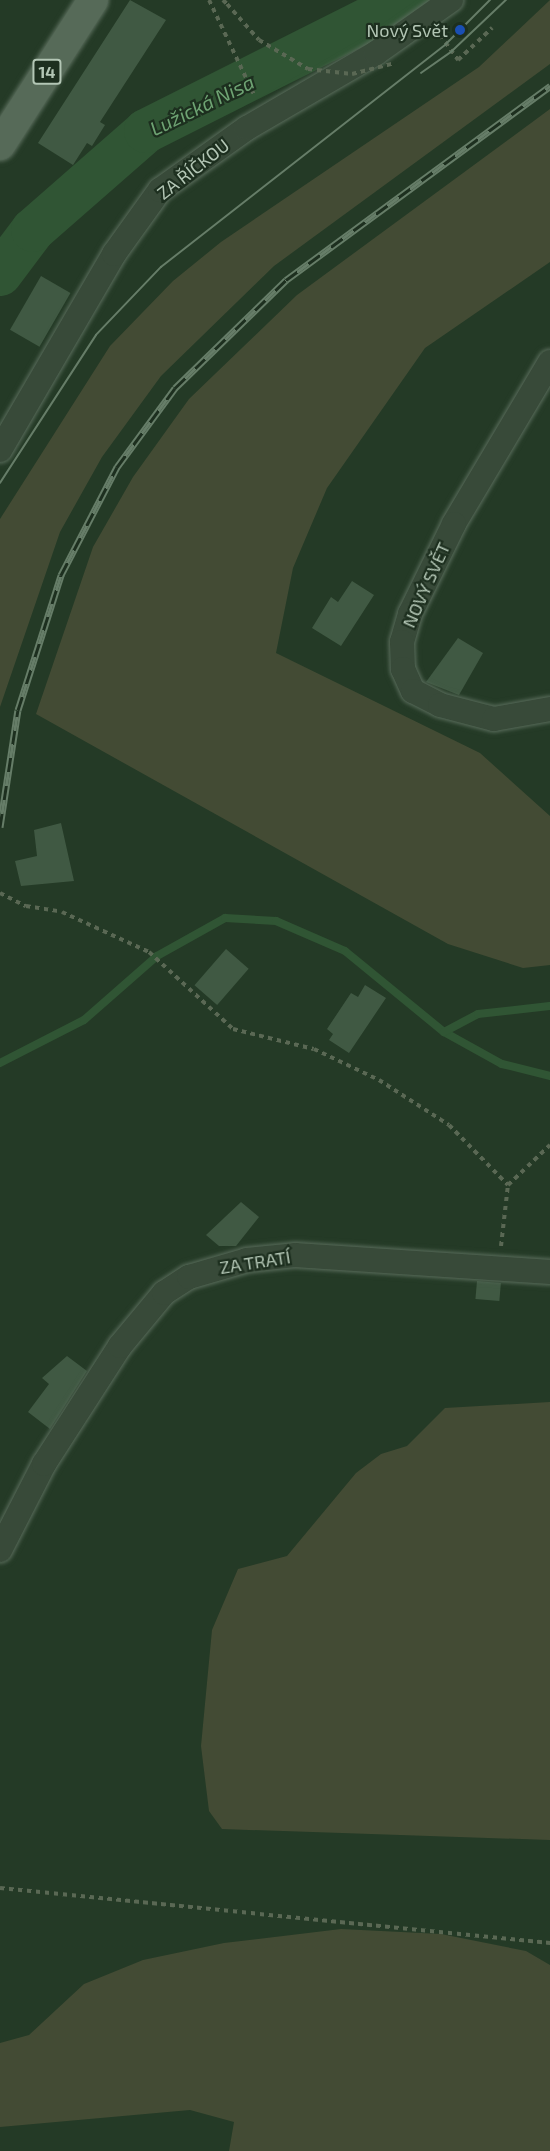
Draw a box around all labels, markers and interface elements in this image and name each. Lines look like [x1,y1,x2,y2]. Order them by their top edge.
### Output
place label: Nový Svět [366,19,448,41]
marker: Nový Svět [453,23,467,37]
road number: 14 [32,59,62,85]
water label: Lužická Nisa [146,69,258,141]
street label: ZA ŘÍČKOU [153,134,233,204]
street label: NOVÝ SVĚT [398,539,454,631]
street label: ZA TRATÍ [218,1246,292,1278]

